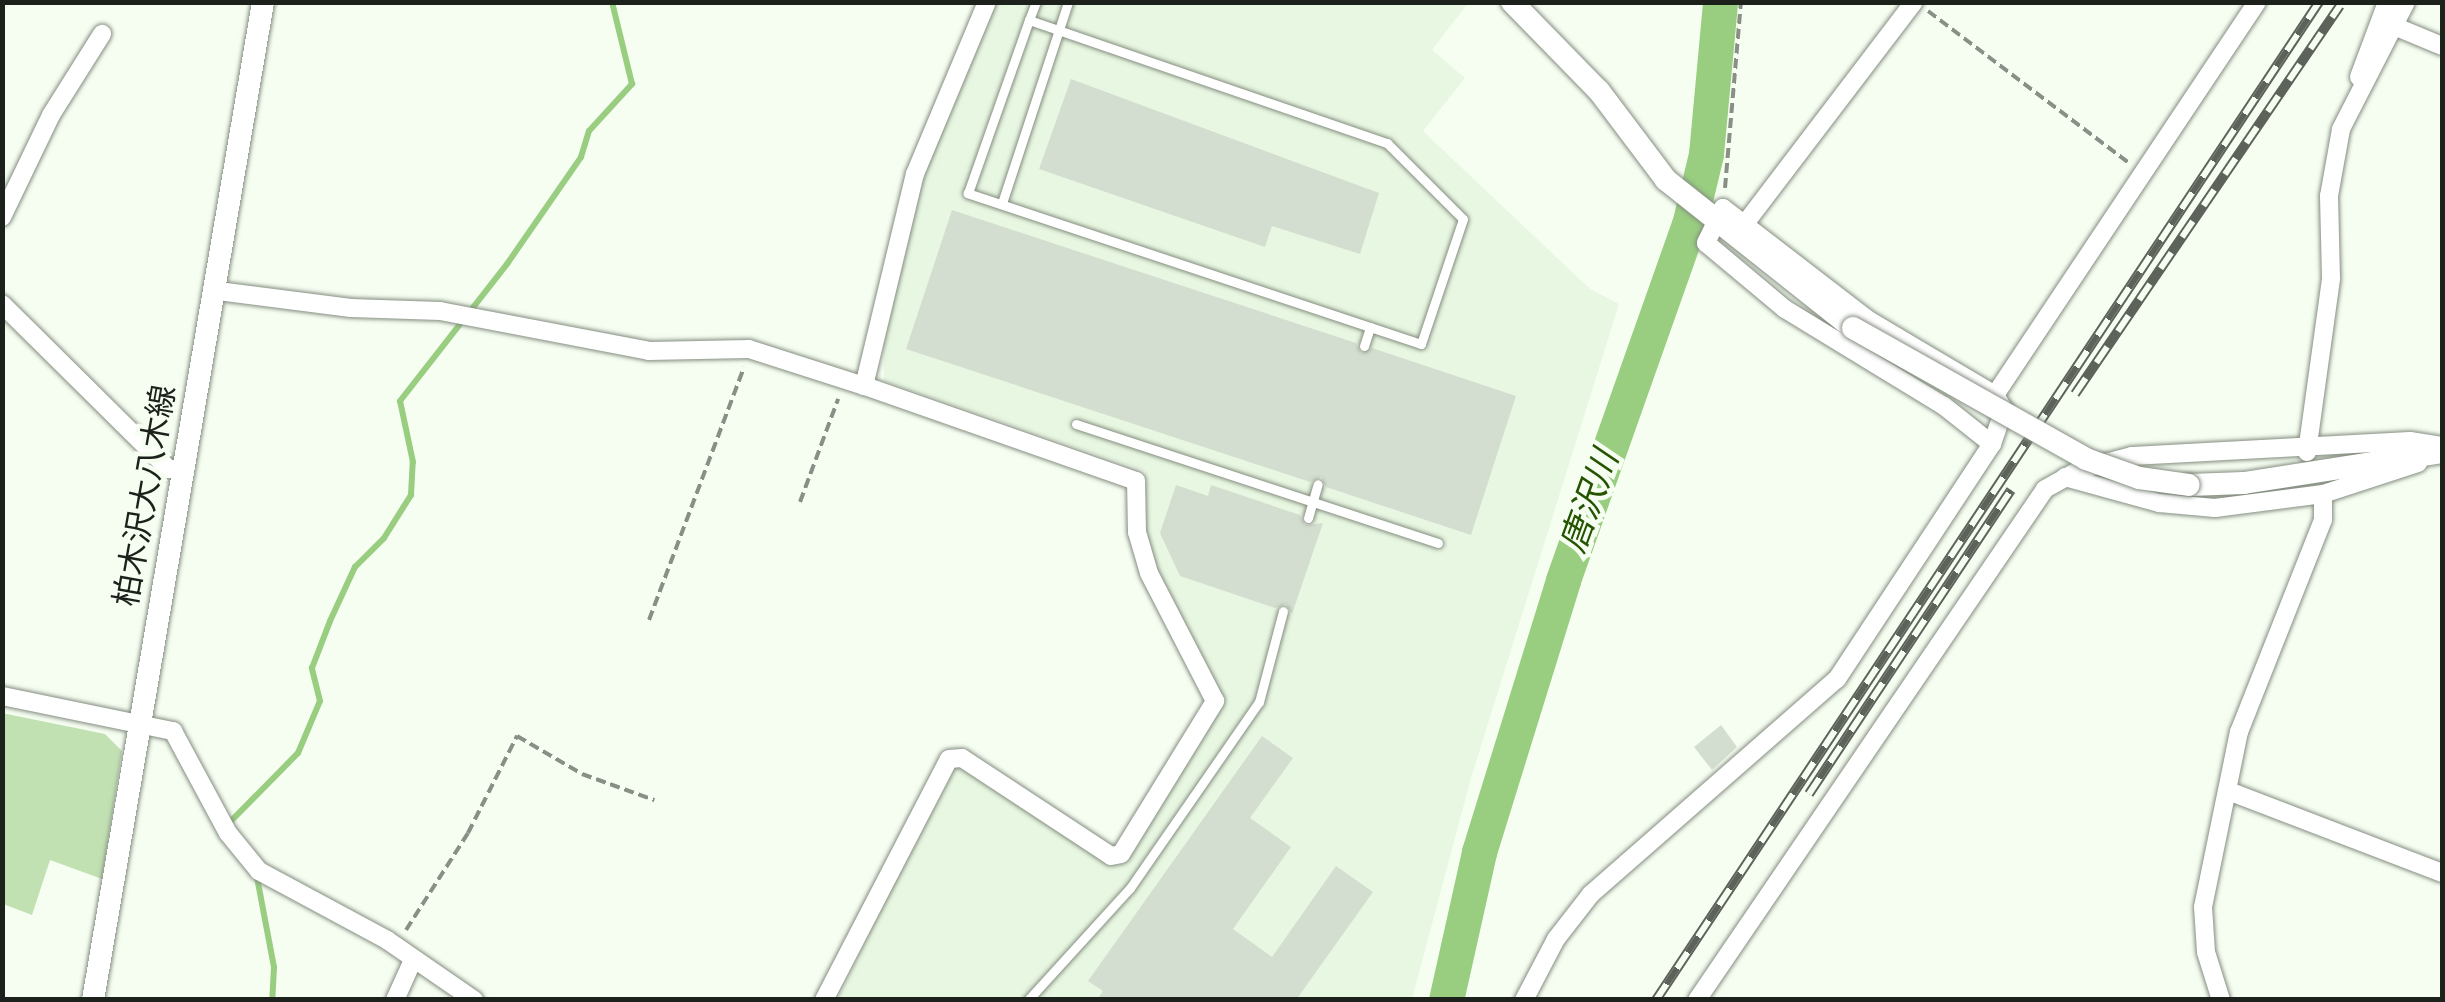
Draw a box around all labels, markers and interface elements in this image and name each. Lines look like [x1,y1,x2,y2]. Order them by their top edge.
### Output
street label: 柏木沢大八木線 [109,382,185,610]
water label: 唐沢川 [1553,445,1629,559]

